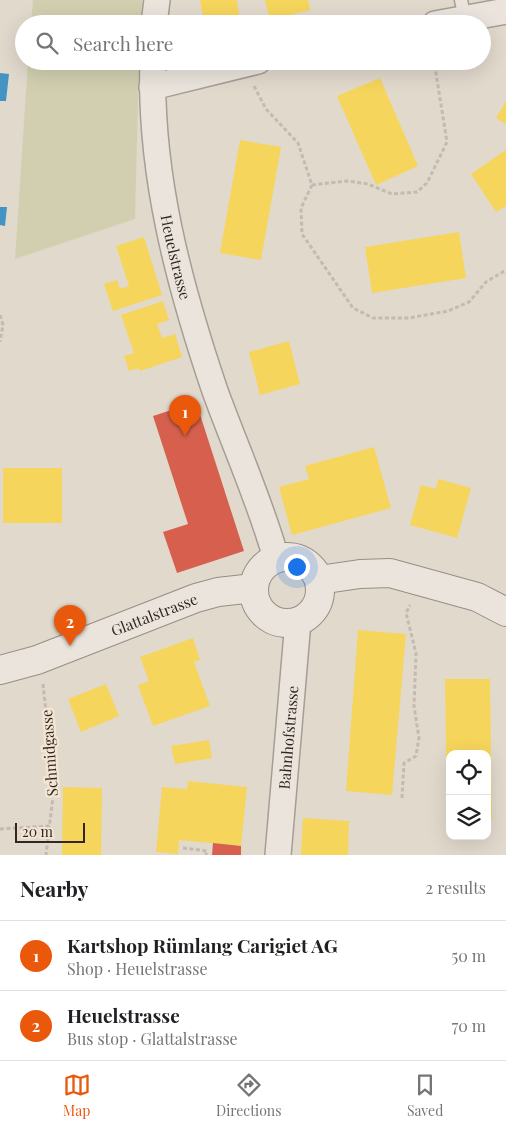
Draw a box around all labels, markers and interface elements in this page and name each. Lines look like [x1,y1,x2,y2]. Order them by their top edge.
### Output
search box [15,15,491,70]
icon: search [33,29,61,57]
text: Search here [73,30,173,56]
street label: Heuelstrasse [156,213,196,302]
pin: 1 [169,395,201,436]
your location [284,554,310,580]
street label: Glattalstrasse [108,588,200,640]
pin: 2 [54,605,86,646]
street label: Bahnhofstrasse [274,685,302,790]
street label: Schmidgasse [36,709,62,797]
map controls [446,750,491,840]
button: locate [446,750,491,795]
button: layers [446,795,491,840]
scale bar [15,820,85,843]
text: 20 m [22,822,53,841]
text: Nearby [20,874,89,902]
text: 2 results [426,877,486,898]
text: Kartshop Rümlang Carigiet AG [67,932,338,958]
text: 1 [33,945,39,966]
text: 50 m [452,945,486,966]
text: Shop · Heuelstrasse [67,958,208,979]
text: Heuelstrasse [67,1002,180,1028]
text: 2 [32,1015,40,1036]
text: 70 m [452,1015,486,1036]
text: Bus stop · Glattalstrasse [67,1028,238,1049]
tab: Map [63,1071,91,1120]
tab: Directions [216,1071,282,1120]
tab: Saved [407,1071,443,1120]

